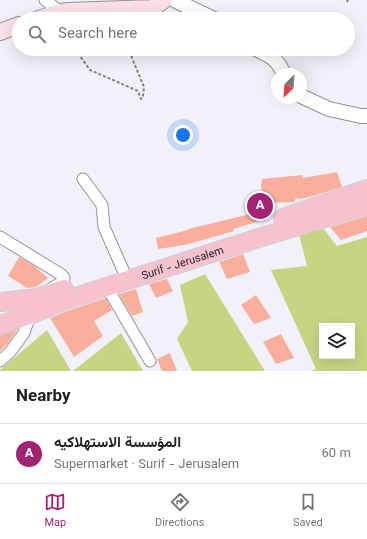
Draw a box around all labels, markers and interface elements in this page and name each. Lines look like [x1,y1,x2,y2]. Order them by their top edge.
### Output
search box [12,12,355,56]
icon: search [26,23,48,45]
text: Search here [58,23,137,46]
north arrow [271,68,307,104]
your location [173,125,193,145]
pin: A [247,191,273,221]
street label: Surif - Jerusalem [140,243,226,285]
map controls [319,323,355,359]
button: layers [319,323,355,359]
text: Nearby [16,384,71,410]
text: المؤسسة الاستهلاكيه [54,432,181,455]
text: A [25,444,33,464]
text: 60 m [321,444,351,464]
text: Supermarket · Surif - Jerusalem [54,455,239,475]
tab: Map [44,491,66,532]
tab: Directions [155,491,204,532]
tab: Saved [293,491,323,532]

